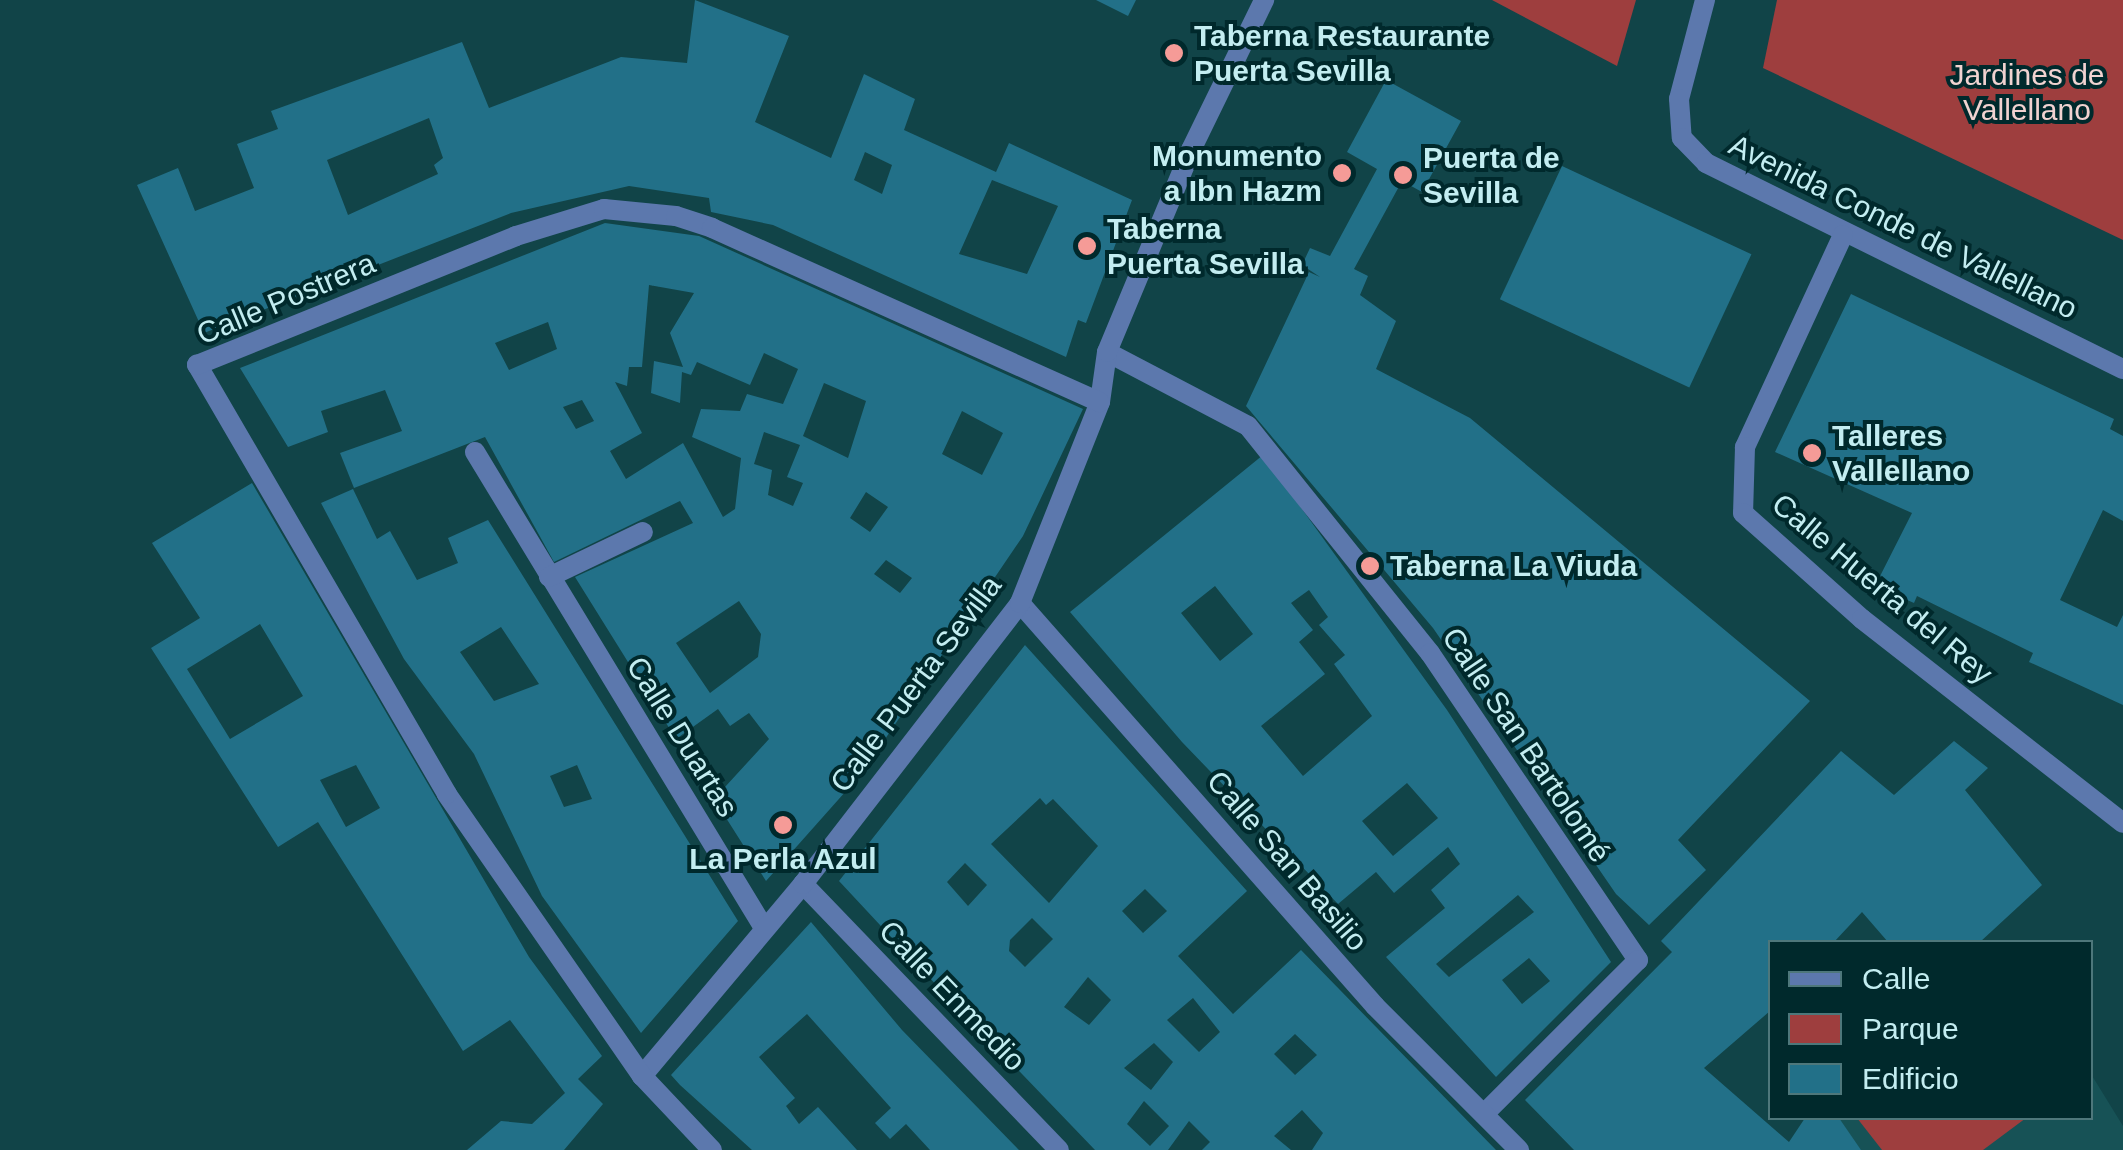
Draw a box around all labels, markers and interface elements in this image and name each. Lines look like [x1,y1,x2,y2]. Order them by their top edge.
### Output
place label: Taberna Restaurante Puerta Sevilla [1194,18,1490,88]
marker: Taberna Restaurante Puerta Sevilla [1163,42,1185,64]
park label: Jardines de Vallellano [1949,57,2105,128]
street label: Avenida Conde de Vallellano [1723,127,2083,327]
place label: Monumento a Ibn Hazm [1152,138,1322,208]
place label: Puerta de Sevilla [1423,140,1560,210]
marker: Monumento a Ibn Hazm [1331,162,1353,184]
marker: Puerta de Sevilla [1392,164,1414,186]
place label: Taberna Puerta Sevilla [1107,211,1304,282]
marker: Taberna Puerta Sevilla [1076,235,1098,257]
street label: Calle Postrera [191,245,381,353]
place label: Talleres Vallellano [1832,418,1970,488]
marker: Talleres Vallellano [1801,442,1823,464]
street label: Calle Huerta del Rey [1764,486,2000,692]
place label: Taberna La Viuda [1390,548,1637,584]
marker: Taberna La Viuda [1359,555,1381,577]
street label: Calle Puerta Sevilla [823,569,1009,799]
street label: Calle San Bartolomé [1434,621,1618,869]
street label: Calle Duartas [619,650,745,824]
street label: Calle San Basilio [1199,764,1375,958]
marker: La Perla Azul [772,814,794,836]
place label: La Perla Azul [689,841,877,877]
street label: Calle Enmedio [871,913,1033,1079]
legend [1768,940,2093,1120]
text: Calle [1862,962,1930,995]
text: Parque [1862,1012,1959,1045]
text: Edificio [1862,1062,1959,1095]

